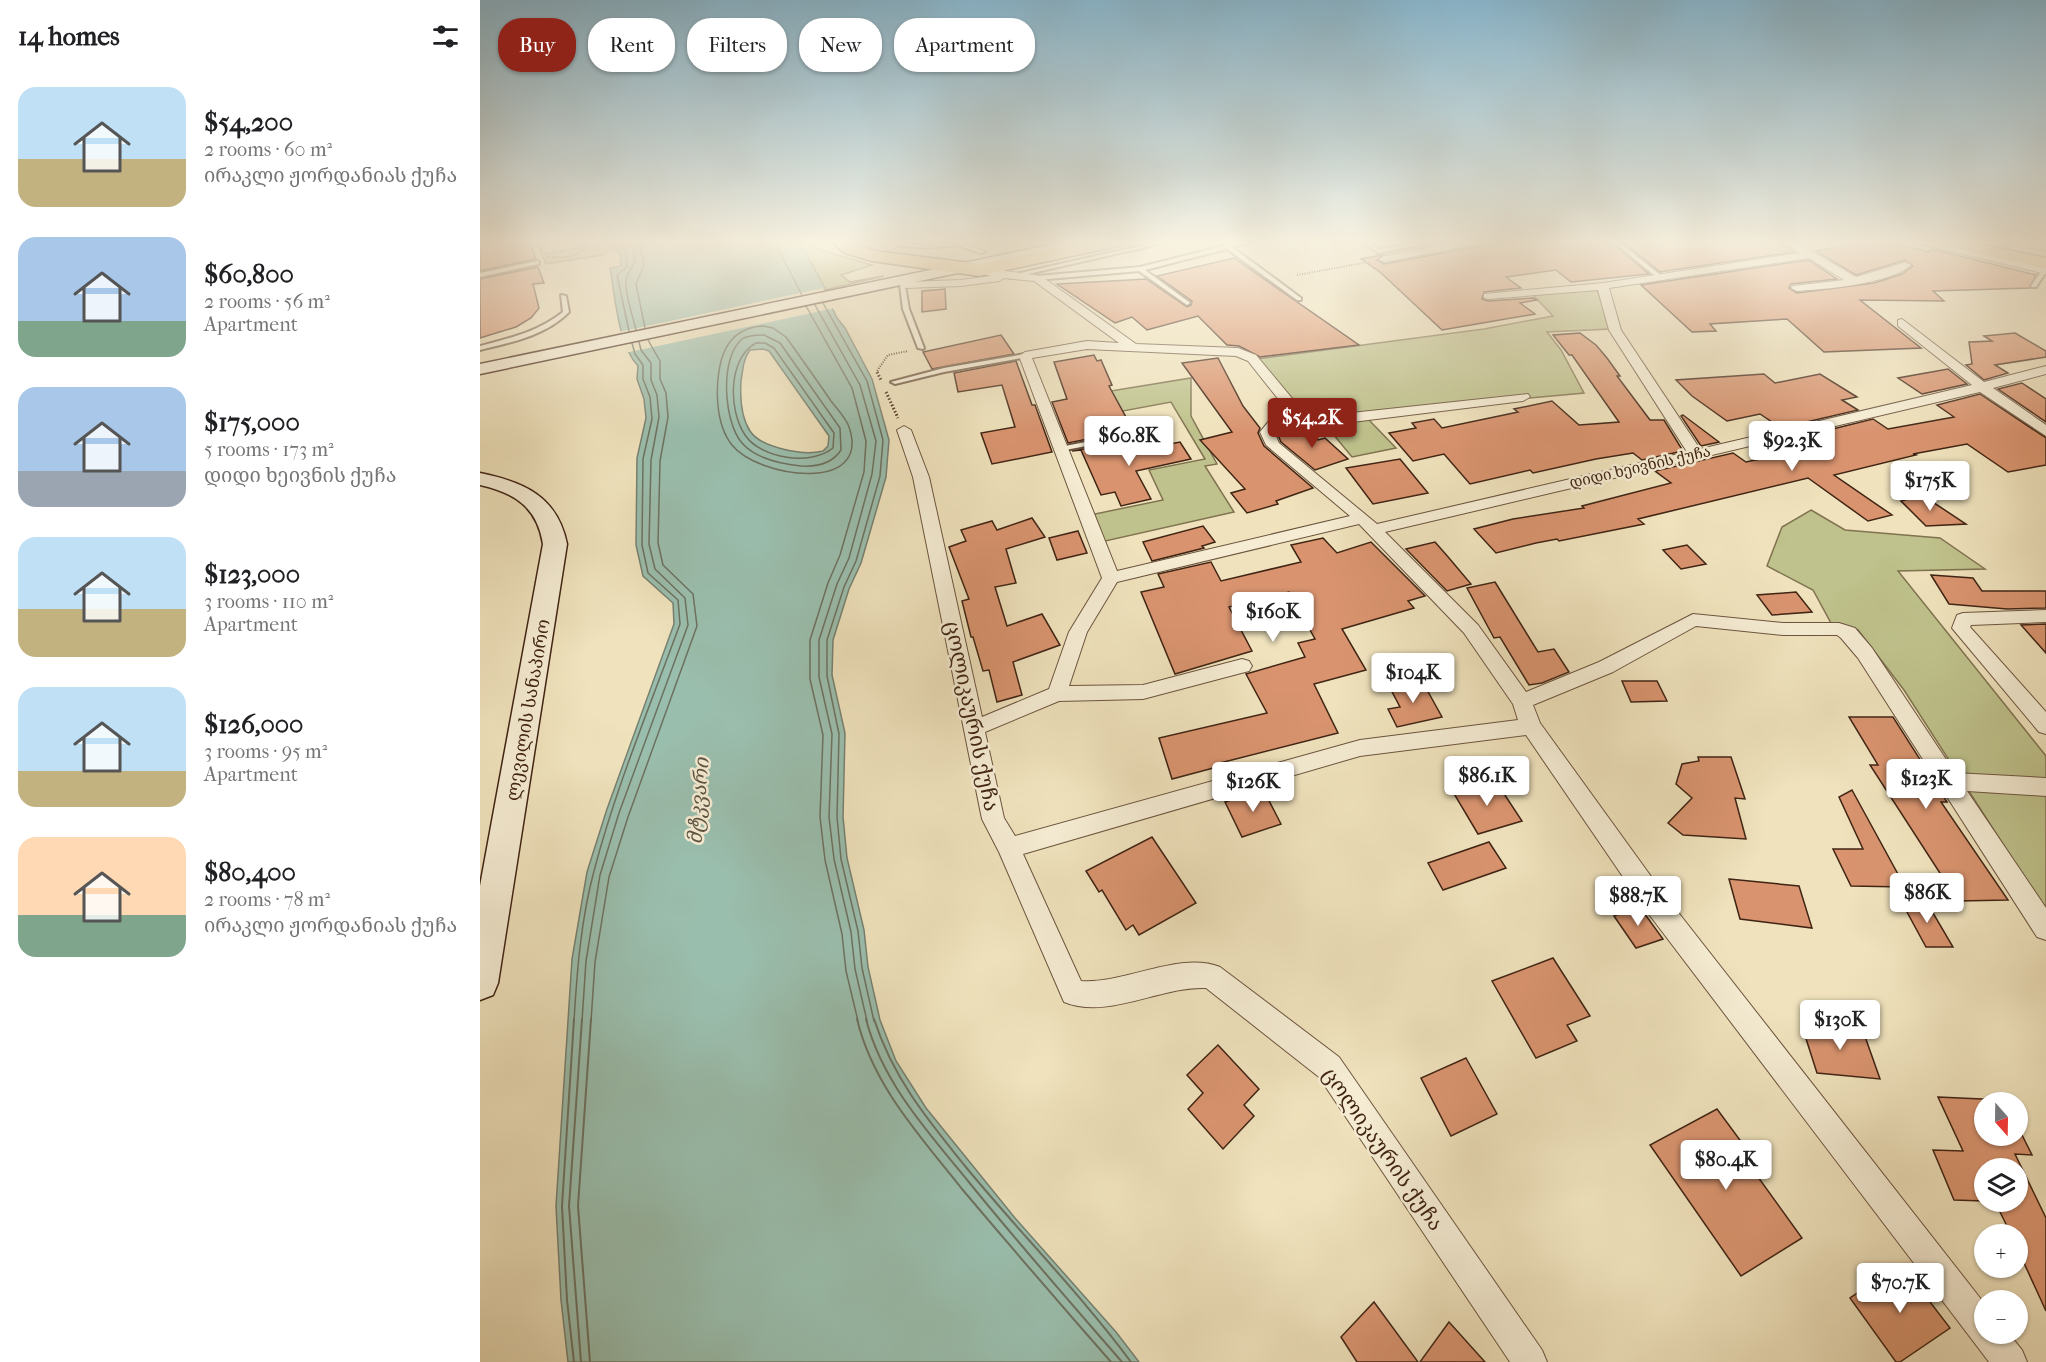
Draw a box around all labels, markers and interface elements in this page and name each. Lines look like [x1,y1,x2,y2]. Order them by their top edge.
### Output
chip: Buy [498,18,576,72]
chip: Rent [588,18,675,72]
chip: Filters [687,18,787,72]
chip: New [799,18,882,72]
chip: Apartment [894,18,1035,72]
icon: filters [429,20,462,53]
text: 14 homes [18,21,120,52]
text: $54,200 [204,107,293,138]
icon: home [66,111,138,183]
text: 2 rooms · 60 m² [204,138,332,161]
text: ირაკლი ჟორდანიას ქუჩა [204,164,457,187]
text: $60,800 [204,259,294,290]
icon: home [66,261,138,333]
text: 2 rooms · 56 m² [204,290,330,313]
text: Apartment [204,313,298,336]
pin: $54.2K [1263,398,1361,449]
text: $54.2K [1282,406,1342,429]
text: $175,000 [204,407,300,438]
icon: home [66,411,138,483]
pin: $60.8K [1080,416,1178,467]
pin: $92.3K [1743,421,1841,472]
text: $60.8K [1098,424,1160,447]
text: $92.3K [1763,429,1821,452]
text: 5 rooms · 173 m² [204,438,334,461]
street label: დიდი ხეივნის ქუჩა [1568,442,1712,492]
pin: $175K [1888,461,1972,512]
text: დიდი ხეივნის ქუჩა [204,464,396,487]
text: $175K [1905,469,1955,492]
text: $123,000 [204,559,300,590]
icon: home [66,561,138,633]
text: 3 rooms · 110 m² [204,590,333,613]
pin: $160K [1231,592,1315,643]
text: $160K [1246,600,1300,623]
text: Apartment [204,613,298,636]
street label: ლევილის სანაპირო [502,618,555,803]
street label: ცოლიკაურის ქუჩა [939,619,1004,813]
pin: $104K [1371,653,1455,704]
text: $104K [1385,661,1441,684]
text: $126,000 [204,709,303,740]
icon: home [66,711,138,783]
text: 3 rooms · 95 m² [204,740,327,763]
water label: მტკვარი [683,755,715,845]
pin: $86.1K [1438,756,1536,807]
pin: $123K [1884,759,1968,810]
pin: $126K [1211,762,1295,813]
text: Apartment [204,763,298,786]
text: $86.1K [1458,764,1516,787]
text: $123K [1900,767,1952,790]
text: $126K [1226,770,1280,793]
text: $80,400 [204,857,296,888]
icon: home [66,861,138,933]
pin: $86K [1891,873,1963,924]
pin: $88.7K [1589,876,1687,927]
text: $86K [1904,881,1950,904]
text: $88.7K [1609,884,1667,907]
text: 2 rooms · 78 m² [204,888,330,911]
text: ირაკლი ჟორდანიას ქუჩა [204,914,457,937]
pin: $130K [1798,1000,1882,1051]
text: $130K [1814,1008,1866,1031]
street label: ცოლიკაურის ქუჩა [1317,1063,1448,1236]
north arrow [1974,1092,2028,1146]
map controls [1974,1092,2028,1344]
pin: $80.4K [1677,1140,1775,1191]
text: $80.4K [1695,1148,1757,1171]
button: layers [1974,1158,2028,1212]
button: + [1974,1224,2028,1278]
pin: $70.7K [1851,1263,1949,1314]
text: $70.7K [1871,1271,1929,1294]
button: − [1974,1290,2028,1344]

